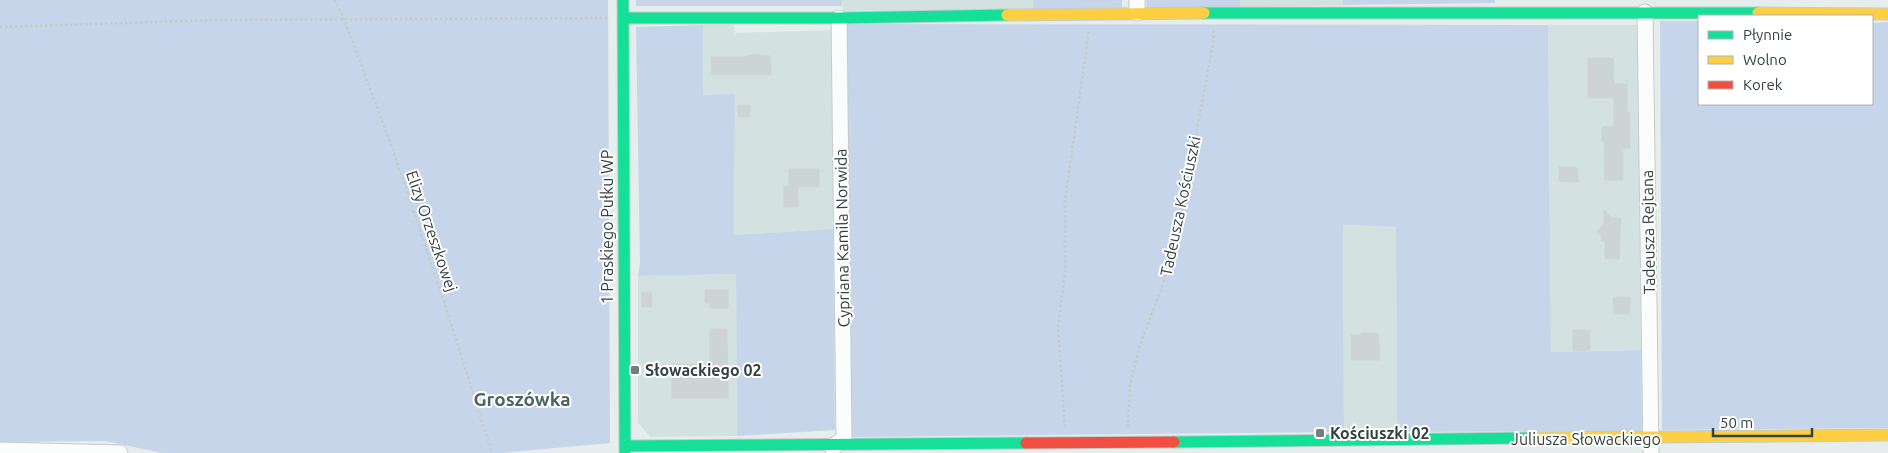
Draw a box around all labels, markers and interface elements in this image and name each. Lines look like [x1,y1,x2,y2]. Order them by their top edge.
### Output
legend [1698,15,1873,105]
text: Płynnie [1743,26,1792,43]
text: Wolno [1743,51,1787,68]
text: Korek [1743,76,1783,93]
street label: Tadeusza Kościuszki [1156,134,1204,278]
street label: Cypriana Kamila Norwida [831,148,853,328]
street label: 1 Praskiego Pułku WP [598,150,616,304]
street label: Elizy Orzeszkowej [403,168,461,294]
street label: Tadeusza Rejtana [1638,170,1658,294]
place label: Słowackiego 02 [645,361,761,379]
marker: Słowackiego 02 [629,364,641,376]
district label: Groszówka [473,388,571,410]
scale bar [1713,406,1812,438]
text: 50 m [1720,414,1753,431]
place label: Kościuszki 02 [1330,424,1430,442]
marker: Kościuszki 02 [1314,427,1326,439]
street label: Juliusza Słowackiego [1511,430,1661,448]

